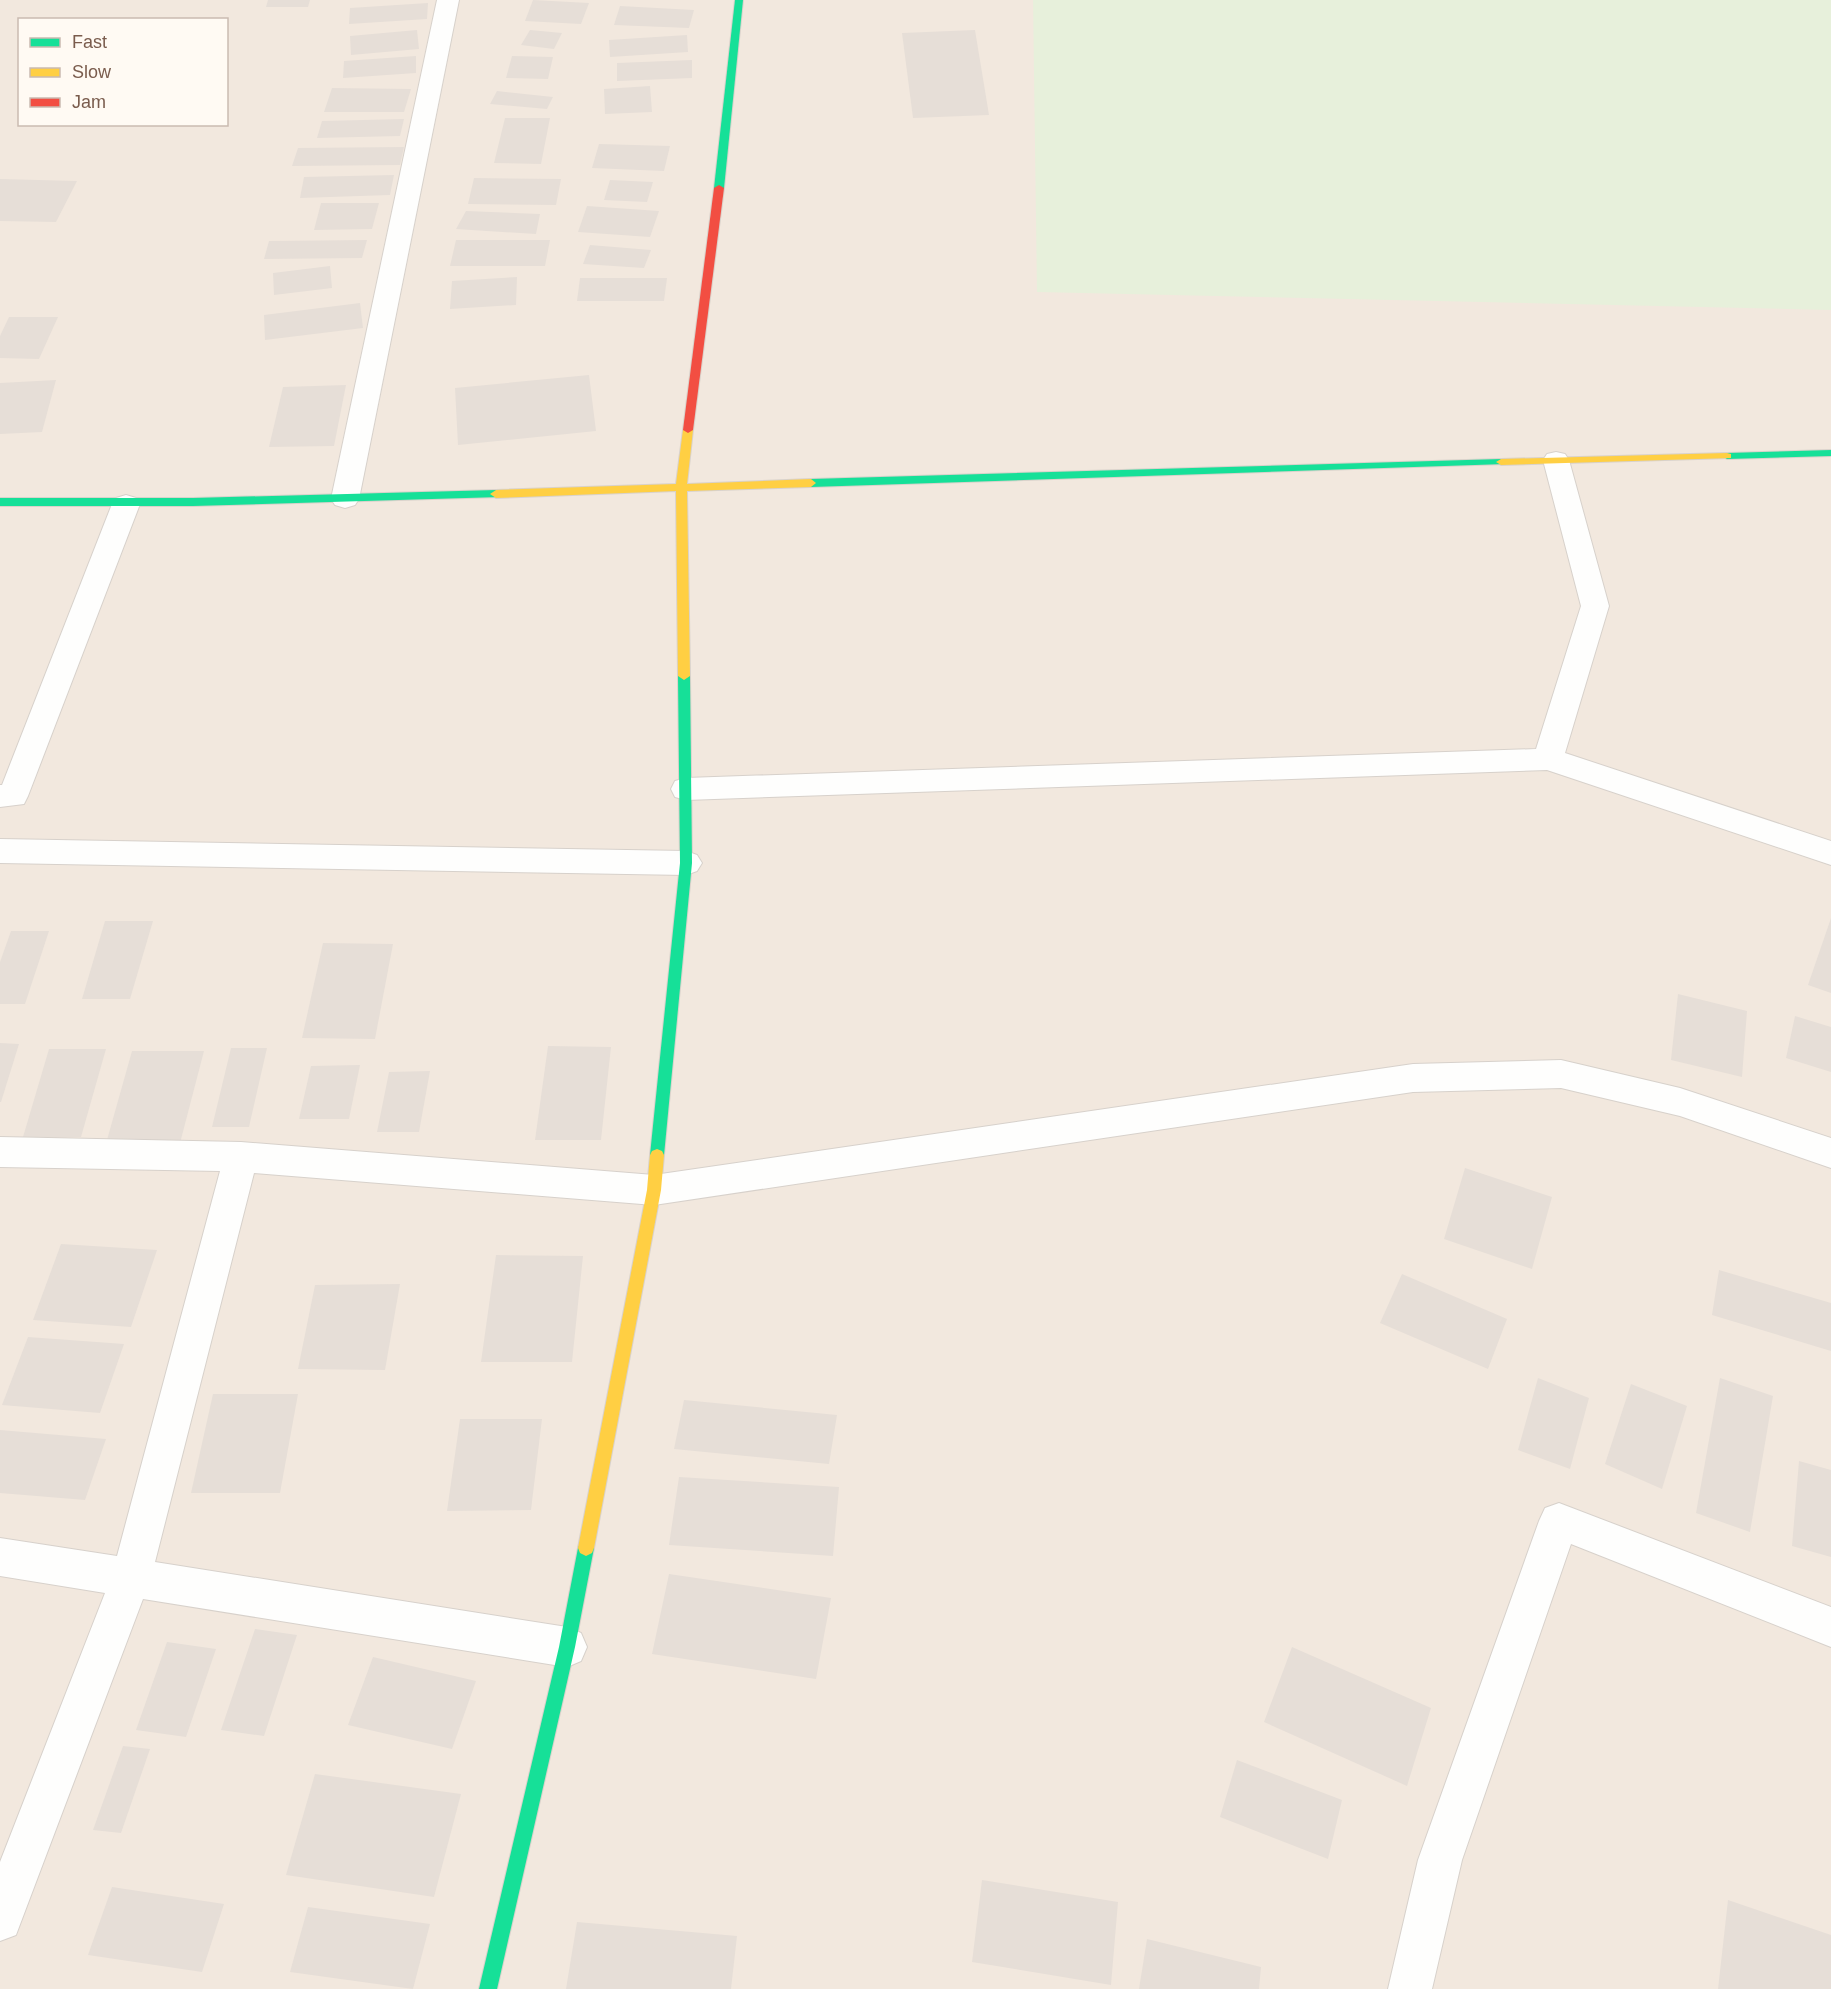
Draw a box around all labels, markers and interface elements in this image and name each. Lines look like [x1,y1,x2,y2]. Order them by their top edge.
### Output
legend [18,18,228,126]
text: Fast [72,32,107,52]
text: Slow [72,62,112,82]
text: Jam [72,92,106,112]

